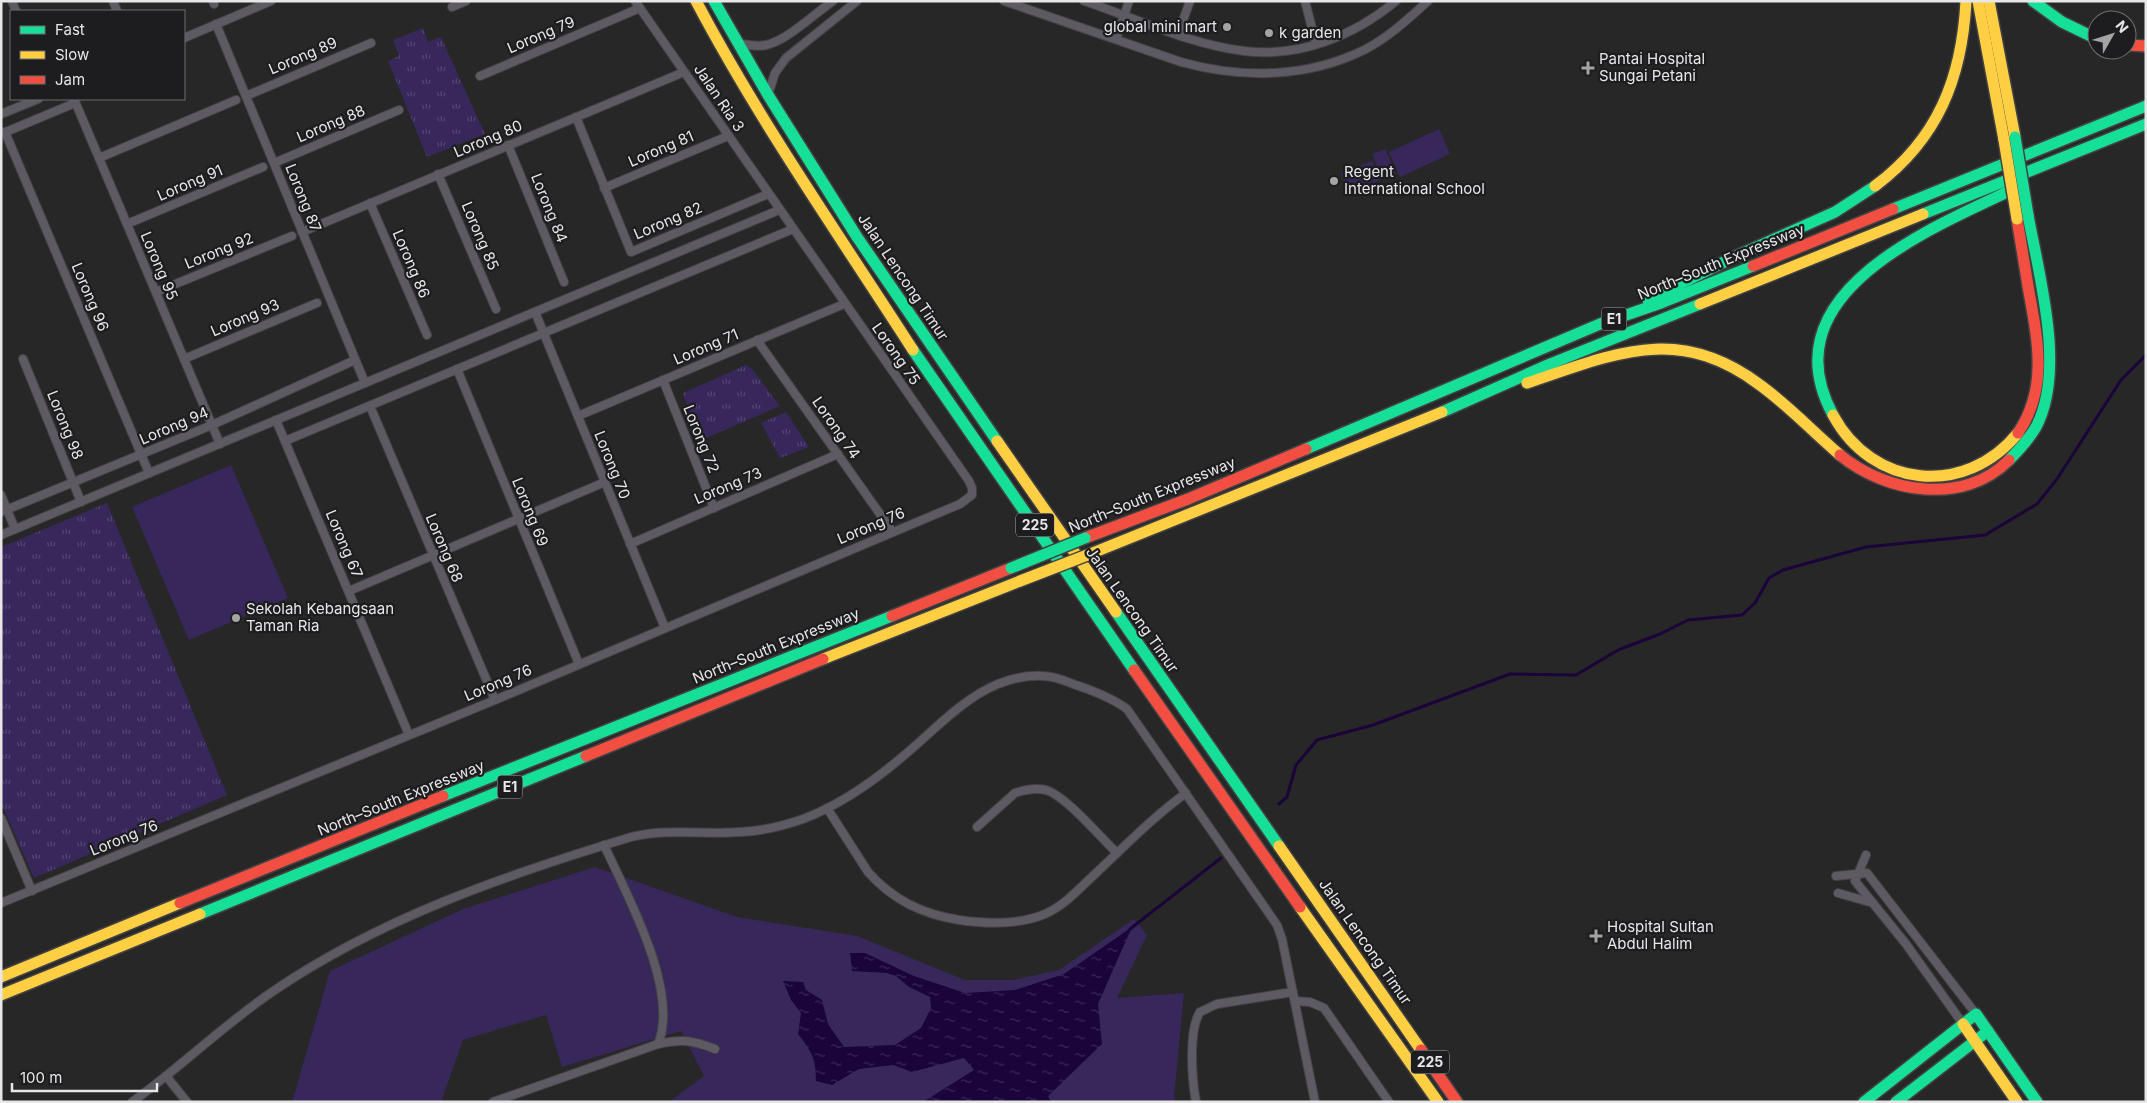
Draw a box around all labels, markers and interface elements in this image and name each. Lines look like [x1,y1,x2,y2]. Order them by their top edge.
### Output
legend [10,10,185,100]
north arrow [2087,10,2137,60]
street label: Lorong 79 [504,12,578,57]
place label: global mini mart [1104,17,1217,36]
text: N [2113,17,2132,36]
text: Fast [55,20,85,39]
marker: global mini mart [1221,21,1233,33]
place label: k garden [1279,23,1341,42]
marker: k garden [1263,27,1275,39]
street label: Lorong 89 [266,33,340,78]
text: Slow [55,45,89,64]
place label: Pantai Hospital Sungai Petani [1599,49,1705,85]
street label: Jalan Ria 3 [690,60,749,135]
marker: Pantai Hospital Sungai Petani [1581,61,1595,75]
text: Jam [55,70,85,89]
street label: Lorong 88 [294,101,368,146]
street label: Lorong 80 [451,116,525,162]
street label: Lorong 81 [625,126,697,171]
street label: Lorong 91 [154,160,226,205]
street label: Lorong 87 [281,161,326,235]
place label: Regent International School [1344,162,1485,198]
street label: Lorong 84 [527,170,572,245]
marker: Regent International School [1328,175,1340,187]
street label: Lorong 82 [631,198,705,243]
street label: Lorong 85 [458,199,503,273]
street label: Jalan Lencong Timur [854,210,953,344]
street label: North–South Expressway [1635,219,1808,304]
street label: Lorong 86 [389,227,434,301]
street label: Lorong 92 [182,228,256,273]
street label: Lorong 95 [137,229,182,303]
street label: Lorong 96 [67,260,113,334]
street label: Lorong 93 [208,295,282,340]
road number: E1 [1602,308,1626,330]
street label: Lorong 75 [868,319,925,388]
street label: Lorong 71 [670,324,741,369]
street label: Lorong 98 [43,388,88,462]
street label: Lorong 74 [808,393,865,462]
street label: Lorong 72 [679,402,724,476]
street label: Lorong 94 [136,403,211,449]
street label: Lorong 70 [590,428,635,502]
street label: North–South Expressway [1066,452,1239,537]
street label: Lorong 73 [691,463,764,508]
street label: Lorong 69 [508,475,553,549]
street label: Lorong 76 [834,503,908,548]
street label: Lorong 67 [322,507,367,581]
street label: Lorong 68 [422,511,467,585]
road number: 225 [1016,514,1054,536]
street label: Jalan Lencong Timur [1082,543,1183,676]
place label: Sekolah Kebangsaan Taman Ria [246,599,394,635]
street label: North–South Expressway [690,603,863,688]
marker: Sekolah Kebangsaan Taman Ria [230,612,242,624]
street label: Lorong 76 [461,660,535,705]
street label: North–South Expressway [315,755,488,840]
road number: E1 [498,776,522,799]
street label: Lorong 76 [87,815,161,860]
street label: Jalan Lencong Timur [1315,875,1416,1008]
place label: Hospital Sultan Abdul Halim [1607,917,1714,953]
marker: Hospital Sultan Abdul Halim [1589,929,1603,943]
road number: 225 [1411,1050,1449,1074]
scale bar [12,1060,158,1092]
text: 100 m [20,1068,62,1087]

